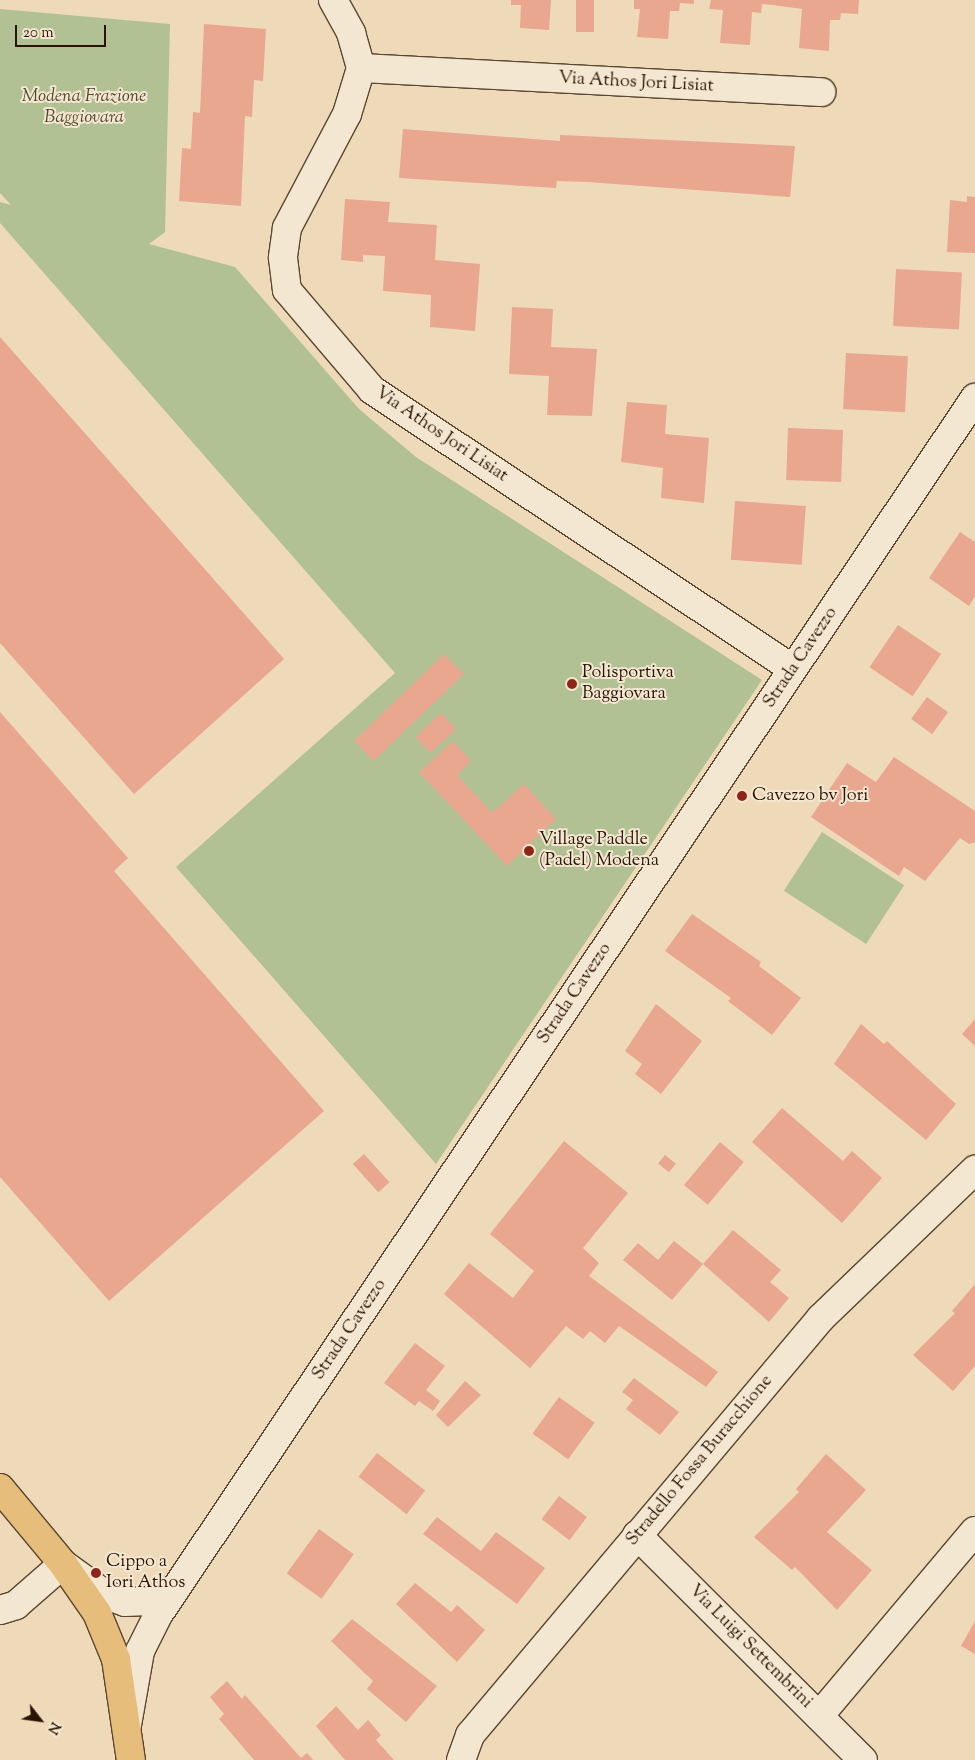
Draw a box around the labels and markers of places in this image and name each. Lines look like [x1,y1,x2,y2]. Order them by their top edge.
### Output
place label: Polisportiva Baggiovara [582,663,674,706]
marker: Polisportiva Baggiovara [566,678,578,690]
place label: Cavezzo bv Jori [752,785,868,807]
marker: Cavezzo bv Jori [736,790,748,802]
place label: Village Paddle (Padel) Modena [539,830,659,872]
marker: Village Paddle (Padel) Modena [523,845,535,857]
place label: Cippo a Iori Athos [106,1552,185,1595]
marker: Cippo a Iori Athos [90,1567,102,1579]

